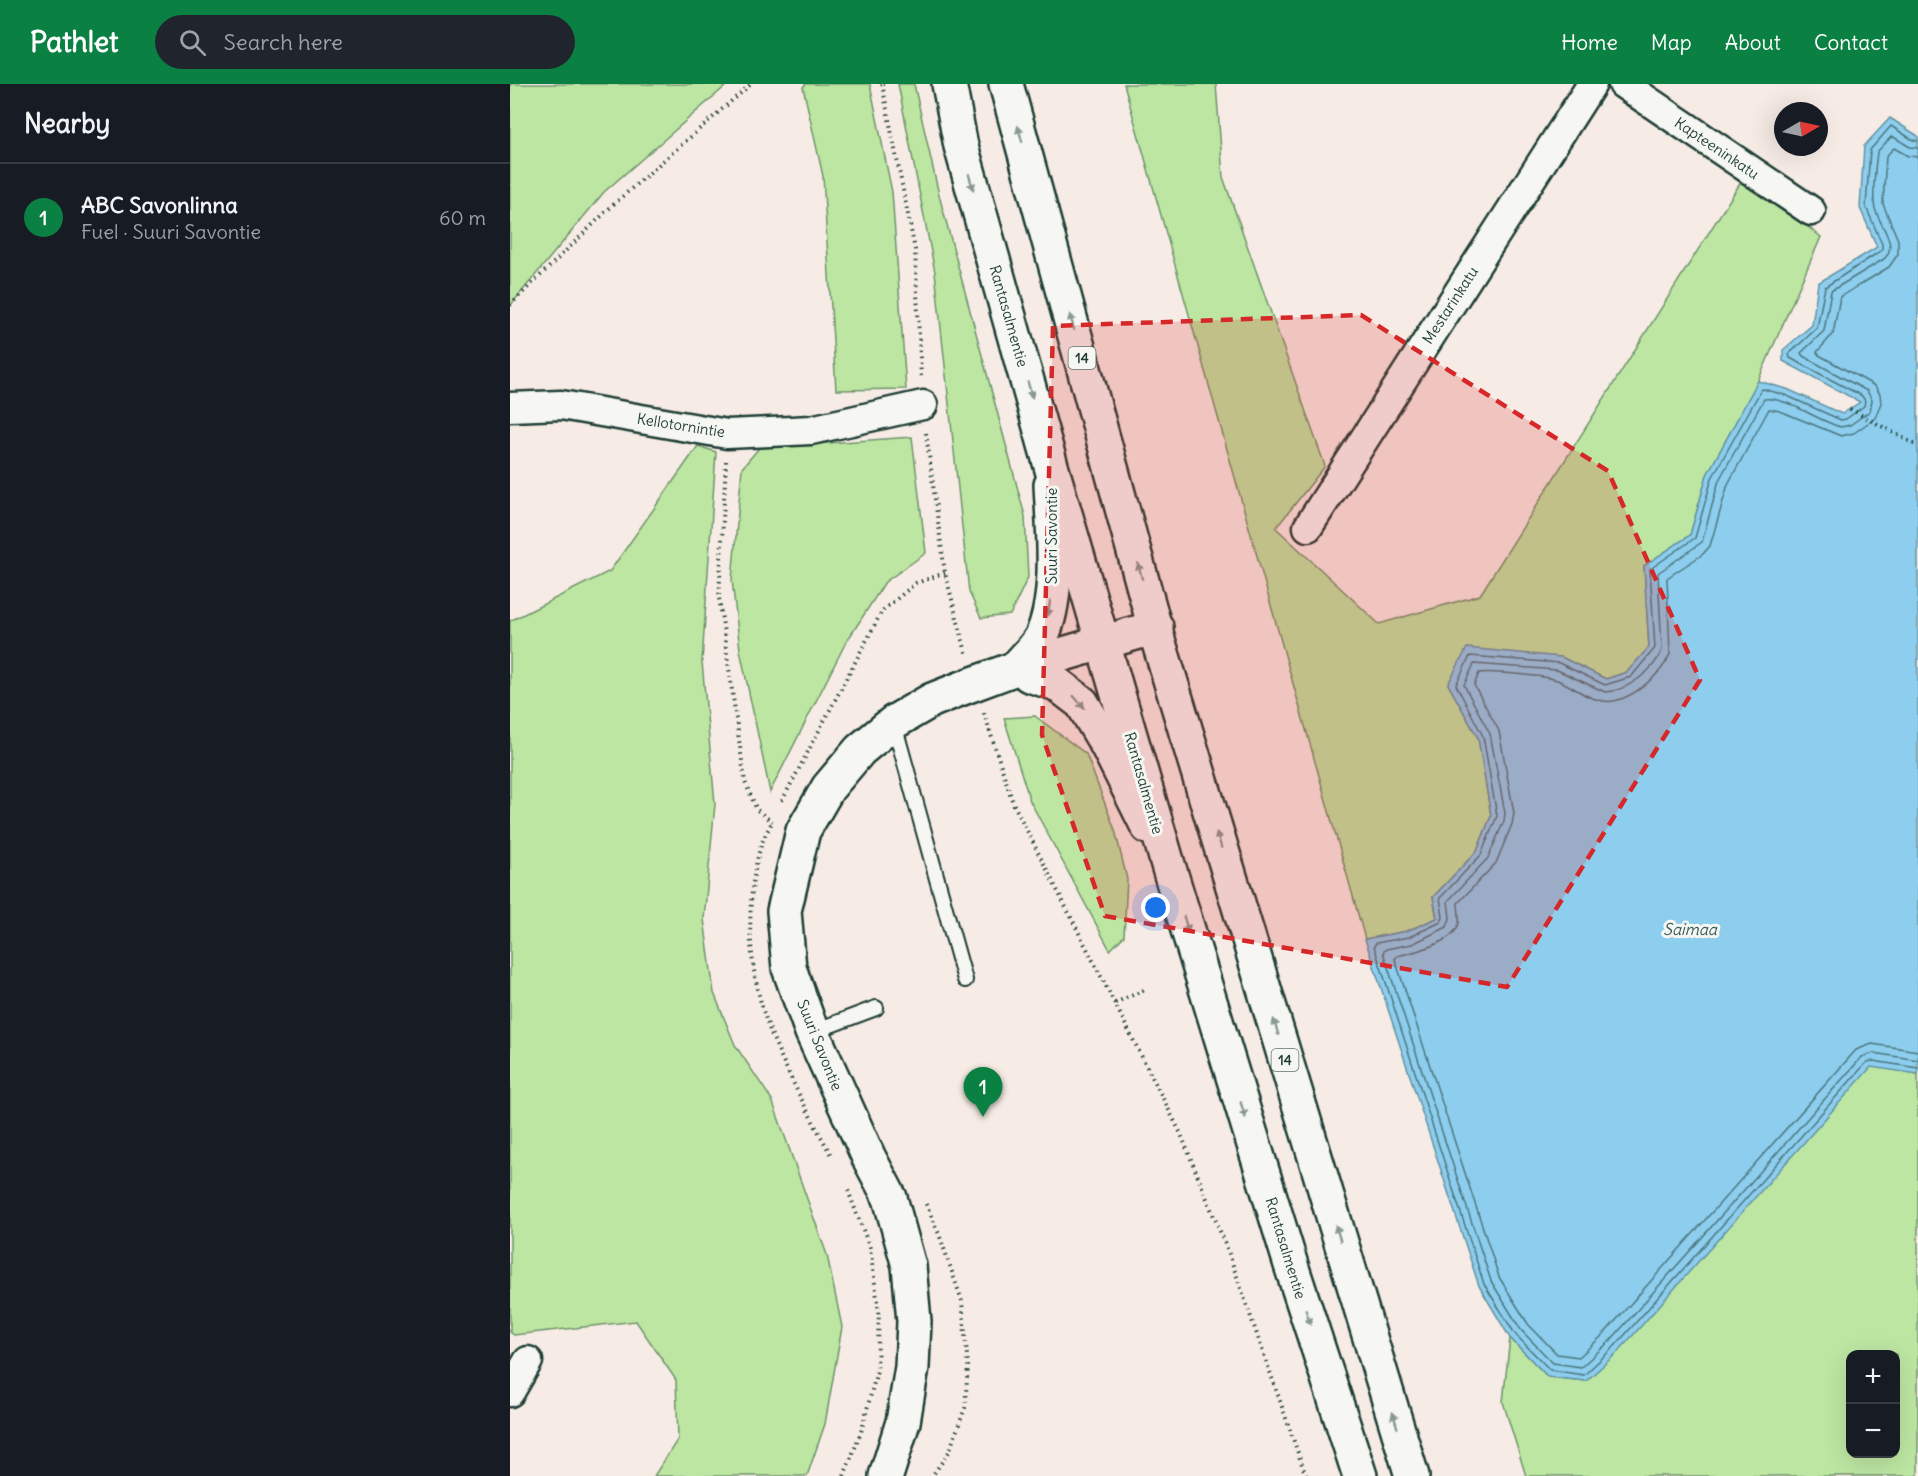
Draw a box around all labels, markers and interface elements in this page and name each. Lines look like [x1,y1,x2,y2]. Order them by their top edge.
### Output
search box [155,15,575,69]
text: Pathlet [30,24,119,60]
icon: search [176,26,209,59]
text: Search here [224,28,343,56]
text: Home [1561,29,1618,56]
text: Map [1651,29,1692,56]
text: About [1725,29,1781,56]
text: Contact [1814,29,1888,56]
north arrow [1774,102,1828,156]
text: Nearby [24,107,110,140]
street label: Kapteeninkatu [1671,113,1763,183]
one-way arrow [1015,125,1024,143]
one-way arrow [967,173,977,191]
text: ABC Savonlinna [81,191,238,219]
text: 1 [40,205,47,230]
text: 60 m [439,205,486,230]
text: Fuel · Suuri Savontie [81,219,261,244]
street label: Mestarinkatu [1418,262,1482,347]
street label: Rantasalmentie [985,263,1033,369]
one-way arrow [1067,313,1076,331]
road number: 14 [1068,347,1096,369]
one-way arrow [1025,381,1035,399]
street label: Kellotornintie [636,409,726,441]
street label: Suuri Savontie [1042,488,1061,584]
one-way arrow [1135,562,1144,580]
one-way arrow [1044,598,1053,617]
one-way arrow [1072,694,1086,709]
street label: Rantasalmentie [1120,730,1168,836]
one-way arrow [1214,831,1223,849]
your location [1141,893,1170,922]
one-way arrow [1182,915,1191,933]
water label: Saimaa [1663,919,1718,939]
street label: Suuri Savontie [793,997,847,1093]
one-way arrow [1270,1018,1280,1036]
road number: 14 [1272,1049,1298,1071]
pin: 1 [964,1068,1002,1117]
one-way arrow [1239,1101,1249,1119]
street label: Rantasalmentie [1262,1195,1310,1301]
one-way arrow [1333,1224,1342,1242]
one-way arrow [1303,1308,1313,1326]
map controls [1846,1350,1900,1458]
button: + [1846,1350,1900,1404]
button: − [1846,1404,1900,1458]
one-way arrow [1390,1411,1399,1429]

